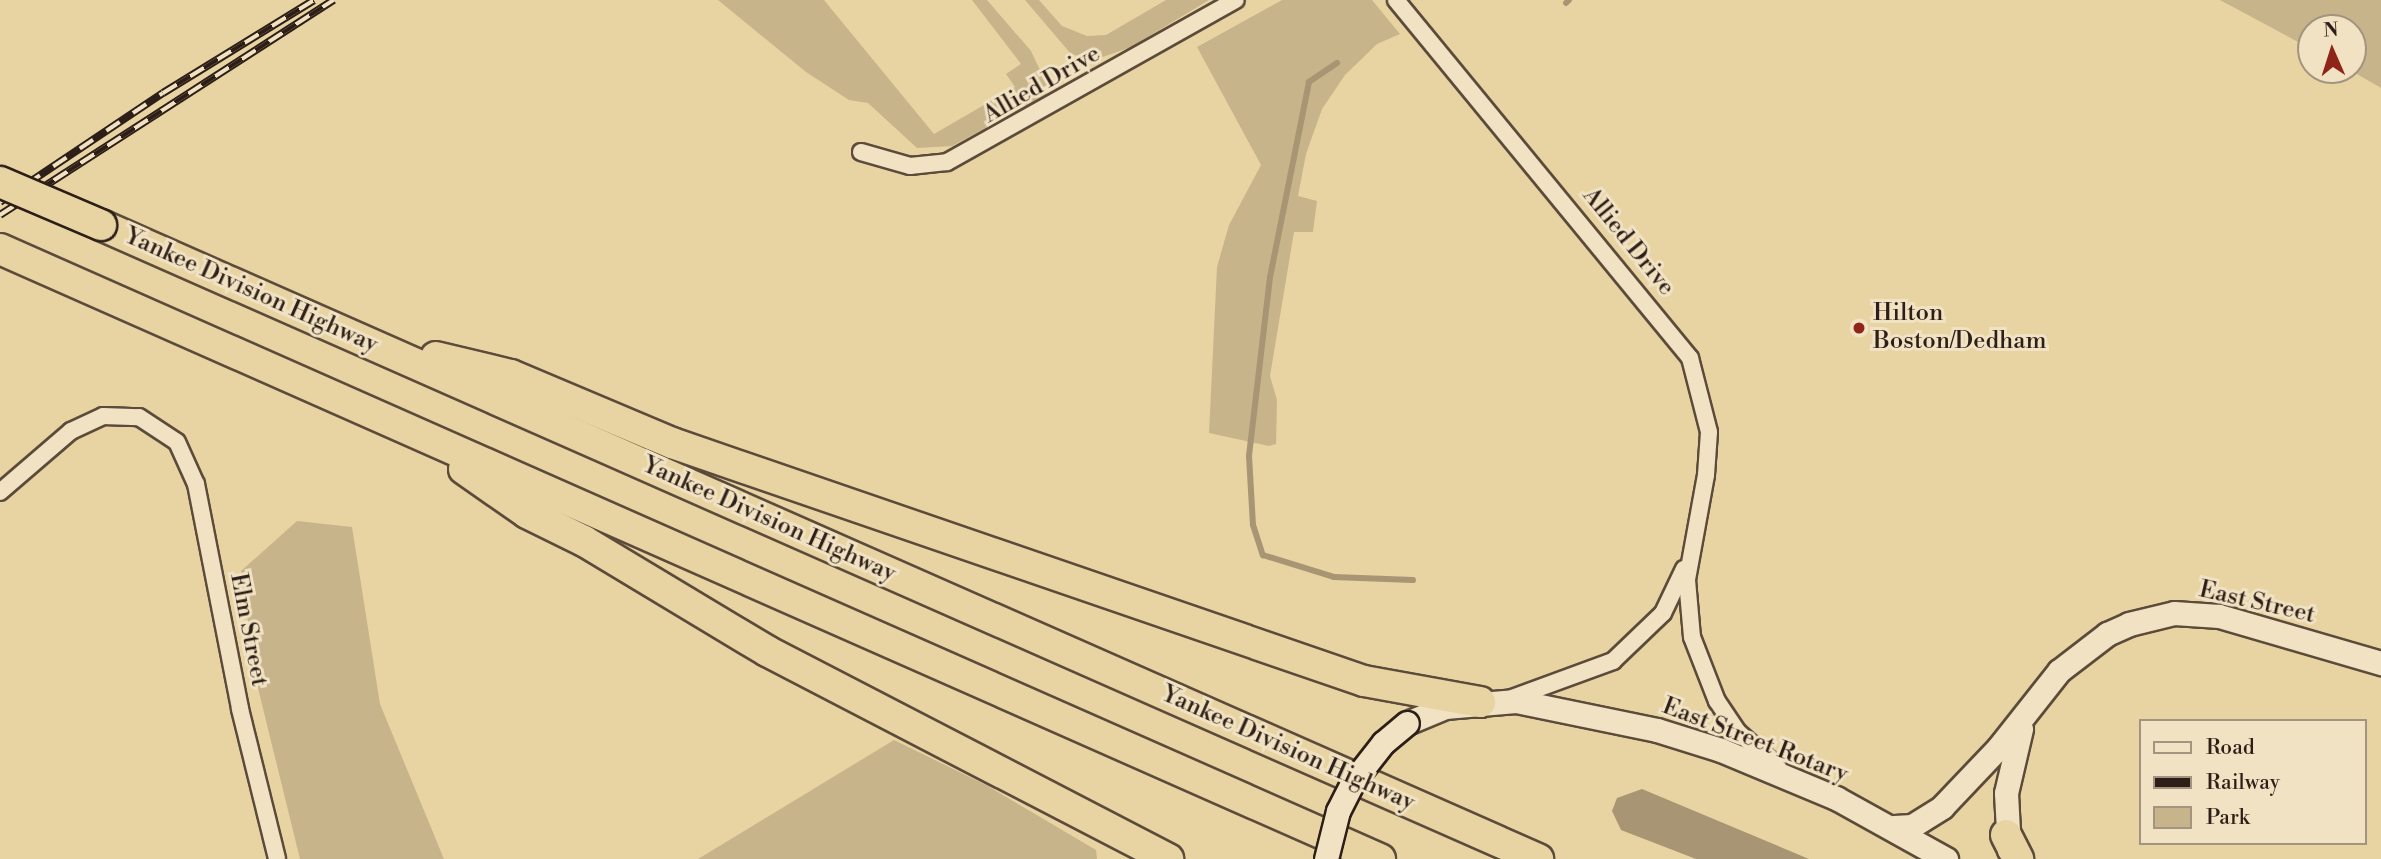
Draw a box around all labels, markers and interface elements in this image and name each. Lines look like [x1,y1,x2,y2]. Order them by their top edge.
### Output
north arrow [2297,14,2367,84]
text: N [2323,18,2339,42]
street label: Allied Drive [978,40,1106,130]
street label: Allied Drive [1576,182,1680,302]
street label: Yankee Division Highway [120,222,382,360]
place label: Hilton Boston/Dedham [1873,300,2046,356]
marker: Hilton Boston/Dedham [1851,320,1867,336]
street label: Yankee Division Highway [638,451,900,589]
street label: Elm Street [223,571,273,689]
street label: East Street [2196,576,2318,630]
street label: Yankee Division Highway [1157,680,1419,818]
street label: East Street Rotary [1658,692,1852,790]
legend [2140,719,2367,845]
text: Road [2206,735,2255,761]
text: Railway [2206,770,2280,796]
text: Park [2206,805,2250,831]

